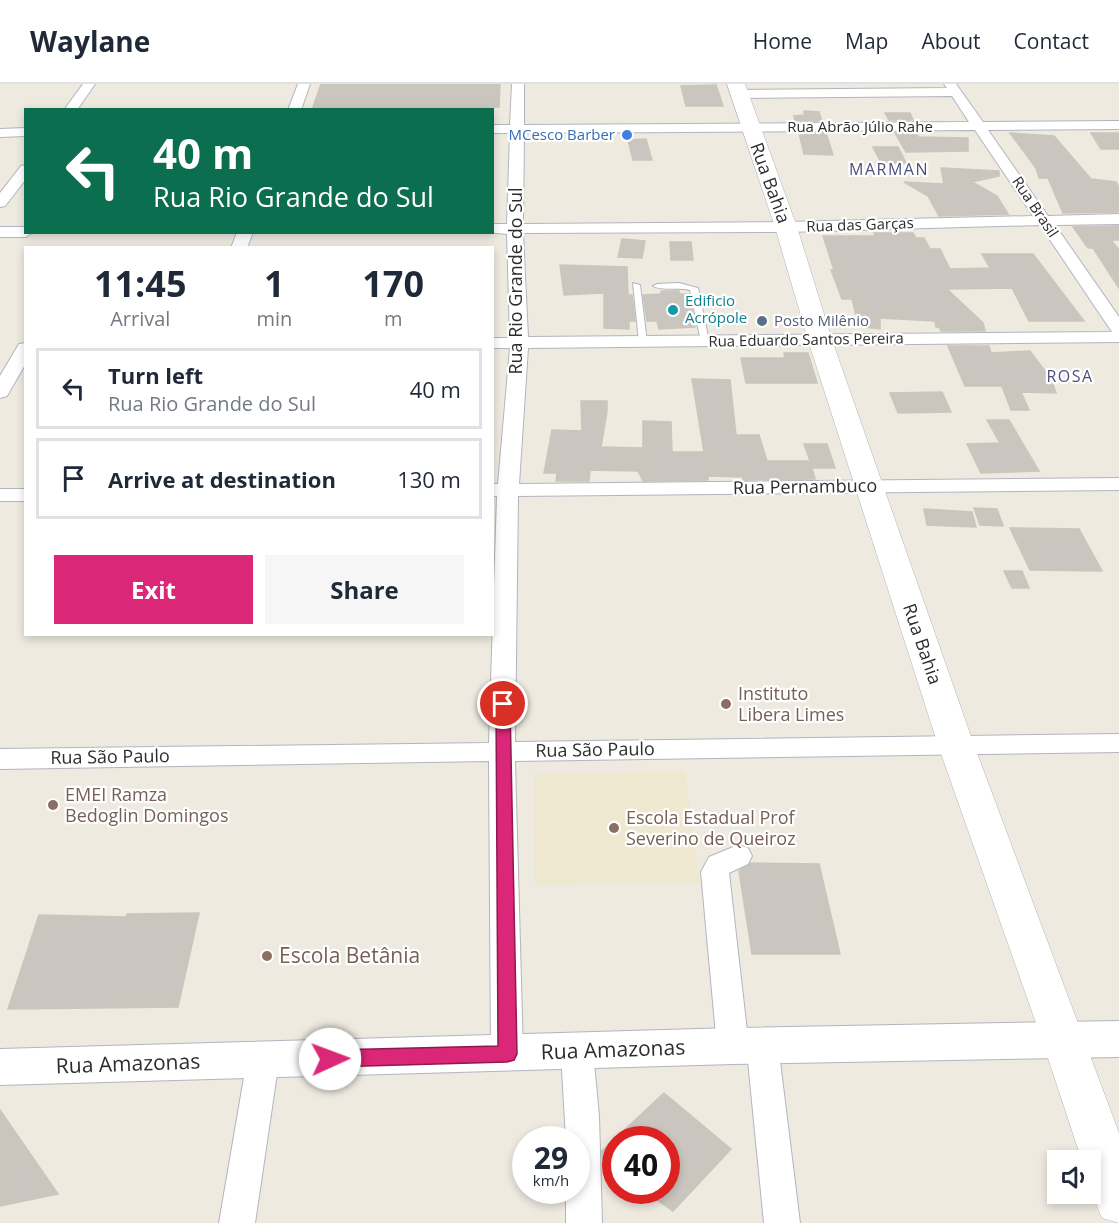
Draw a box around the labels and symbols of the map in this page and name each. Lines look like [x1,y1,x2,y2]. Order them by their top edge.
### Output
street label: Rua Abrão Júlio Rahe [787,116,933,136]
place label: MCesco Barber [508,124,615,144]
marker: MCesco Barber [620,128,634,142]
street label: Rua Bahia [745,139,797,226]
district label: MARMAN [849,158,929,180]
street label: Rua Brasil [1008,172,1064,241]
street label: Rua Rio Grande do Sul [503,187,527,375]
street label: Rua das Garças [806,212,914,236]
place label: Edificio Acrópole [685,290,747,327]
marker: Edificio Acrópole [666,303,680,317]
place label: Posto Milênio [774,310,869,330]
marker: Posto Milênio [755,314,769,328]
street label: Rua Eduardo Santos Pereira [708,327,904,351]
district label: ROSA [1046,365,1094,387]
street label: Rua Pernambuco [733,473,877,499]
street label: Rua Bahia [898,600,948,687]
pin [477,678,528,729]
place label: Instituto Libera Limes [738,681,844,726]
marker: Instituto Libera Limes [719,697,733,711]
street label: Rua São Paulo [535,736,655,762]
street label: Rua São Paulo [50,743,170,769]
place label: EMEI Ramza Bedoglin Domingos [65,782,228,827]
marker: EMEI Ramza Bedoglin Domingos [46,798,60,812]
place label: Escola Estadual Prof Severino de Queiroz [626,805,796,850]
marker: Escola Estadual Prof Severino de Queiroz [607,821,621,835]
place label: Escola Betânia [279,941,420,969]
marker: Escola Betânia [260,949,274,963]
position arrow [298,1027,362,1091]
street label: Rua Amazonas [540,1032,686,1066]
street label: Rua Amazonas [55,1046,201,1080]
speed limit sign: 40 [602,1126,680,1204]

